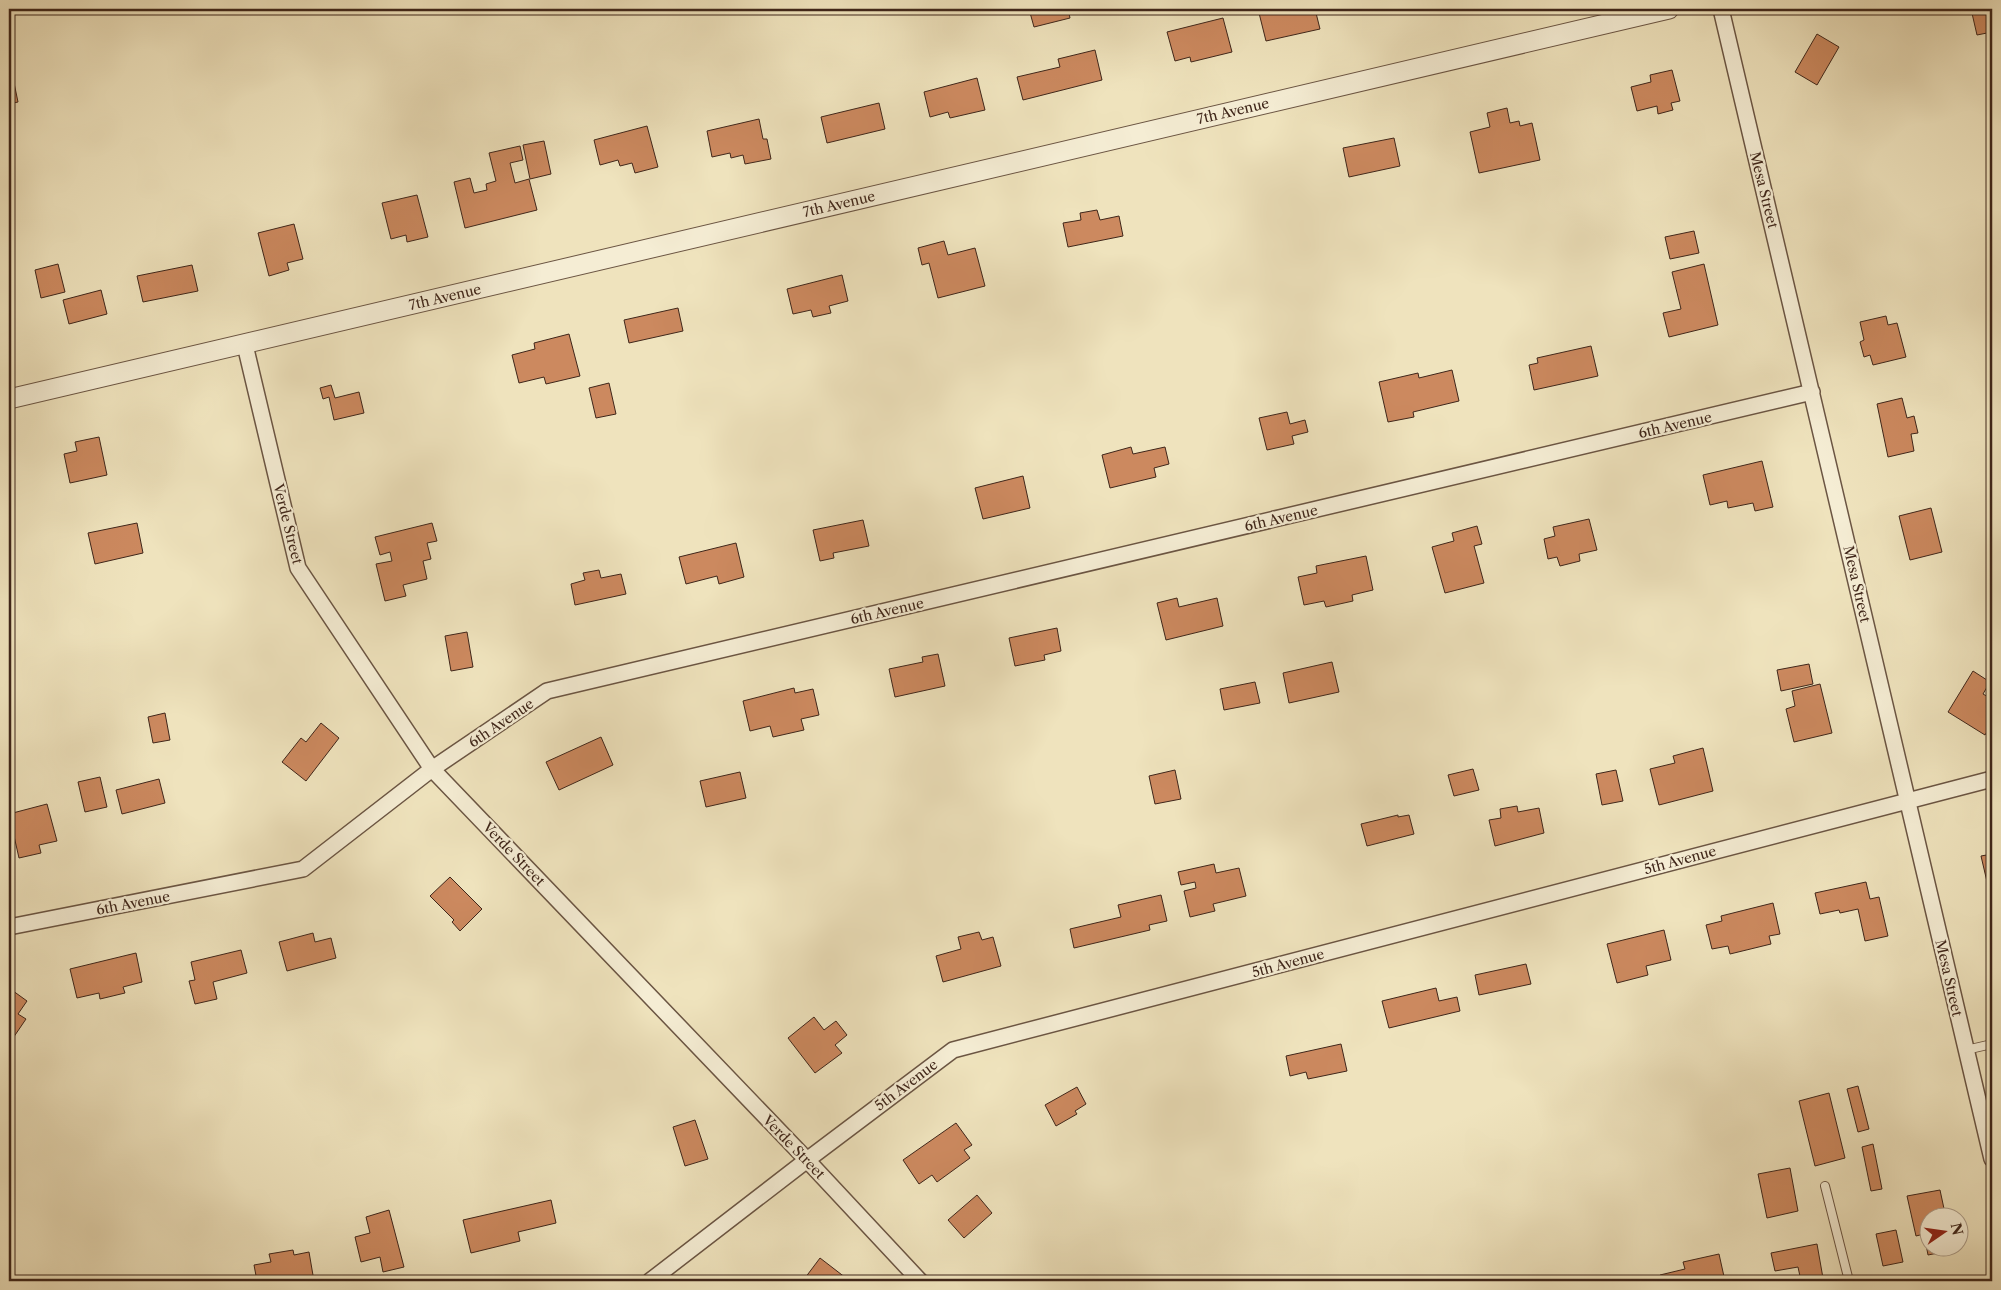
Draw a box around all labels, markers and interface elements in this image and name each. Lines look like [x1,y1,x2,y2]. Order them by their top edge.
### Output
street label: 7th Avenue [1195,94,1271,128]
street label: Mesa Street [1746,150,1782,230]
street label: 7th Avenue [801,187,877,221]
street label: 7th Avenue [407,280,483,314]
street label: 6th Avenue [1637,408,1714,442]
street label: Verde Street [269,481,307,566]
street label: 6th Avenue [1243,501,1320,535]
street label: Mesa Street [1839,544,1875,624]
street label: 6th Avenue [849,594,926,628]
street label: 6th Avenue [465,695,537,751]
street label: Verde Street [478,817,549,890]
street label: 5th Avenue [1642,842,1718,878]
street label: 6th Avenue [95,887,172,919]
street label: Mesa Street [1931,938,1967,1018]
street label: 5th Avenue [1250,945,1326,981]
street label: 5th Avenue [871,1055,941,1115]
street label: Verde Street [758,1110,829,1183]
north arrow [1918,1208,1968,1258]
text: N [1947,1221,1967,1237]

